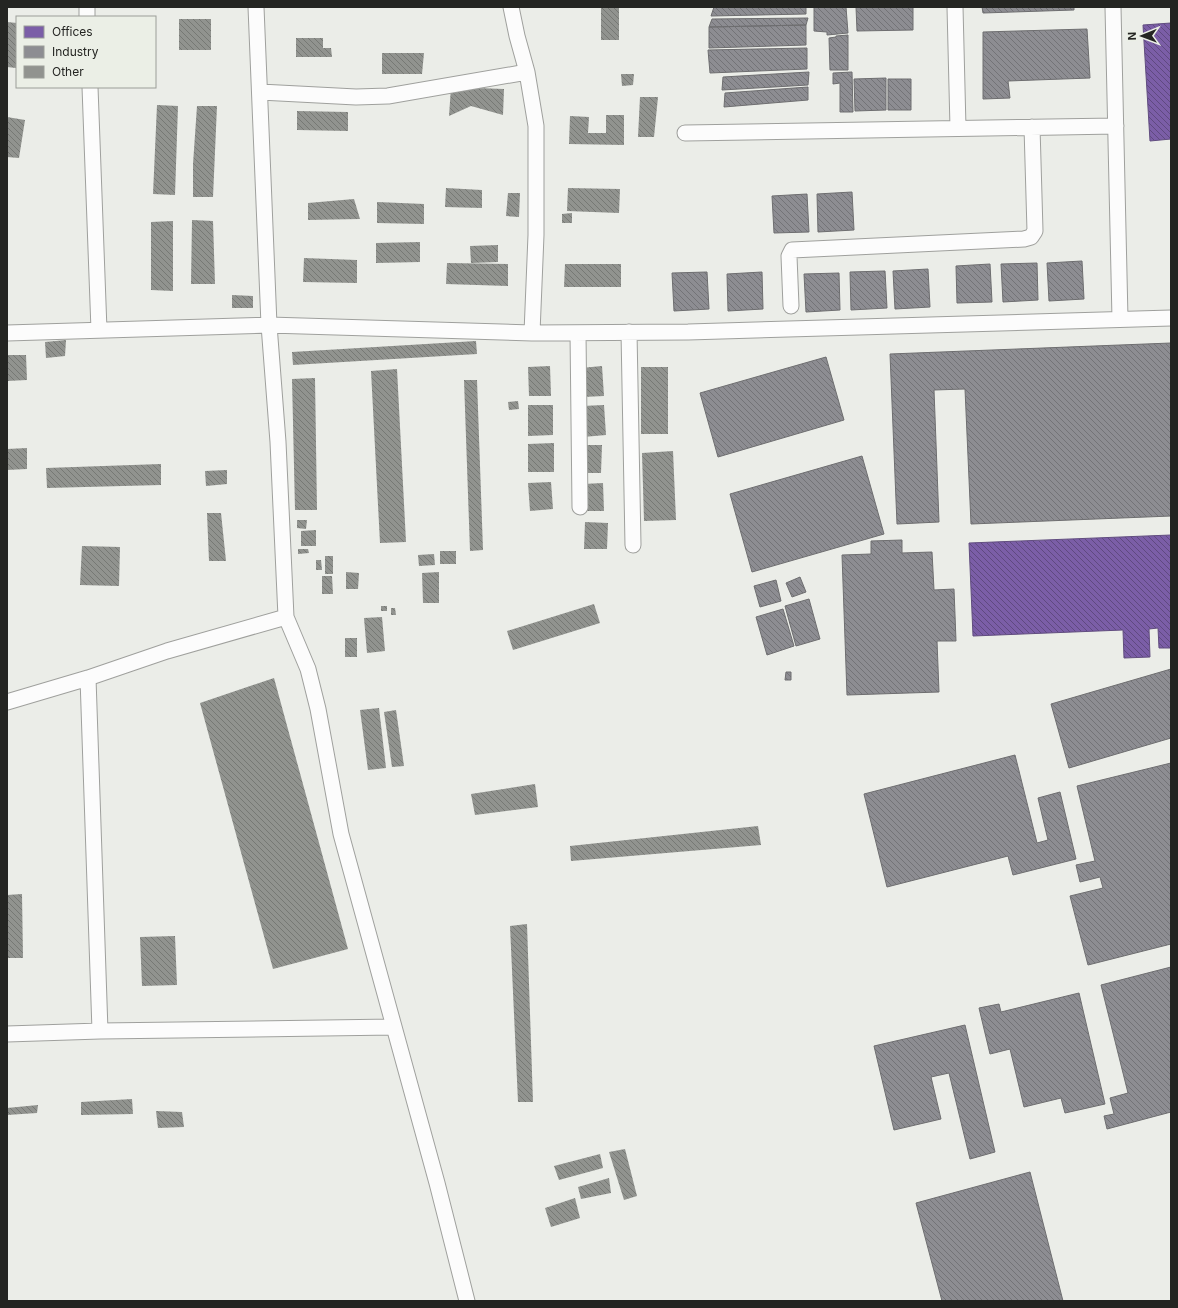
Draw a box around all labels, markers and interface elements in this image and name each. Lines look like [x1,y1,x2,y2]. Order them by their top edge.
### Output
legend [16,16,156,88]
north arrow [1122,16,1162,56]
text: Offices [52,24,93,39]
text: N [1125,32,1139,40]
text: Industry [52,44,99,59]
text: Other [52,64,84,79]

